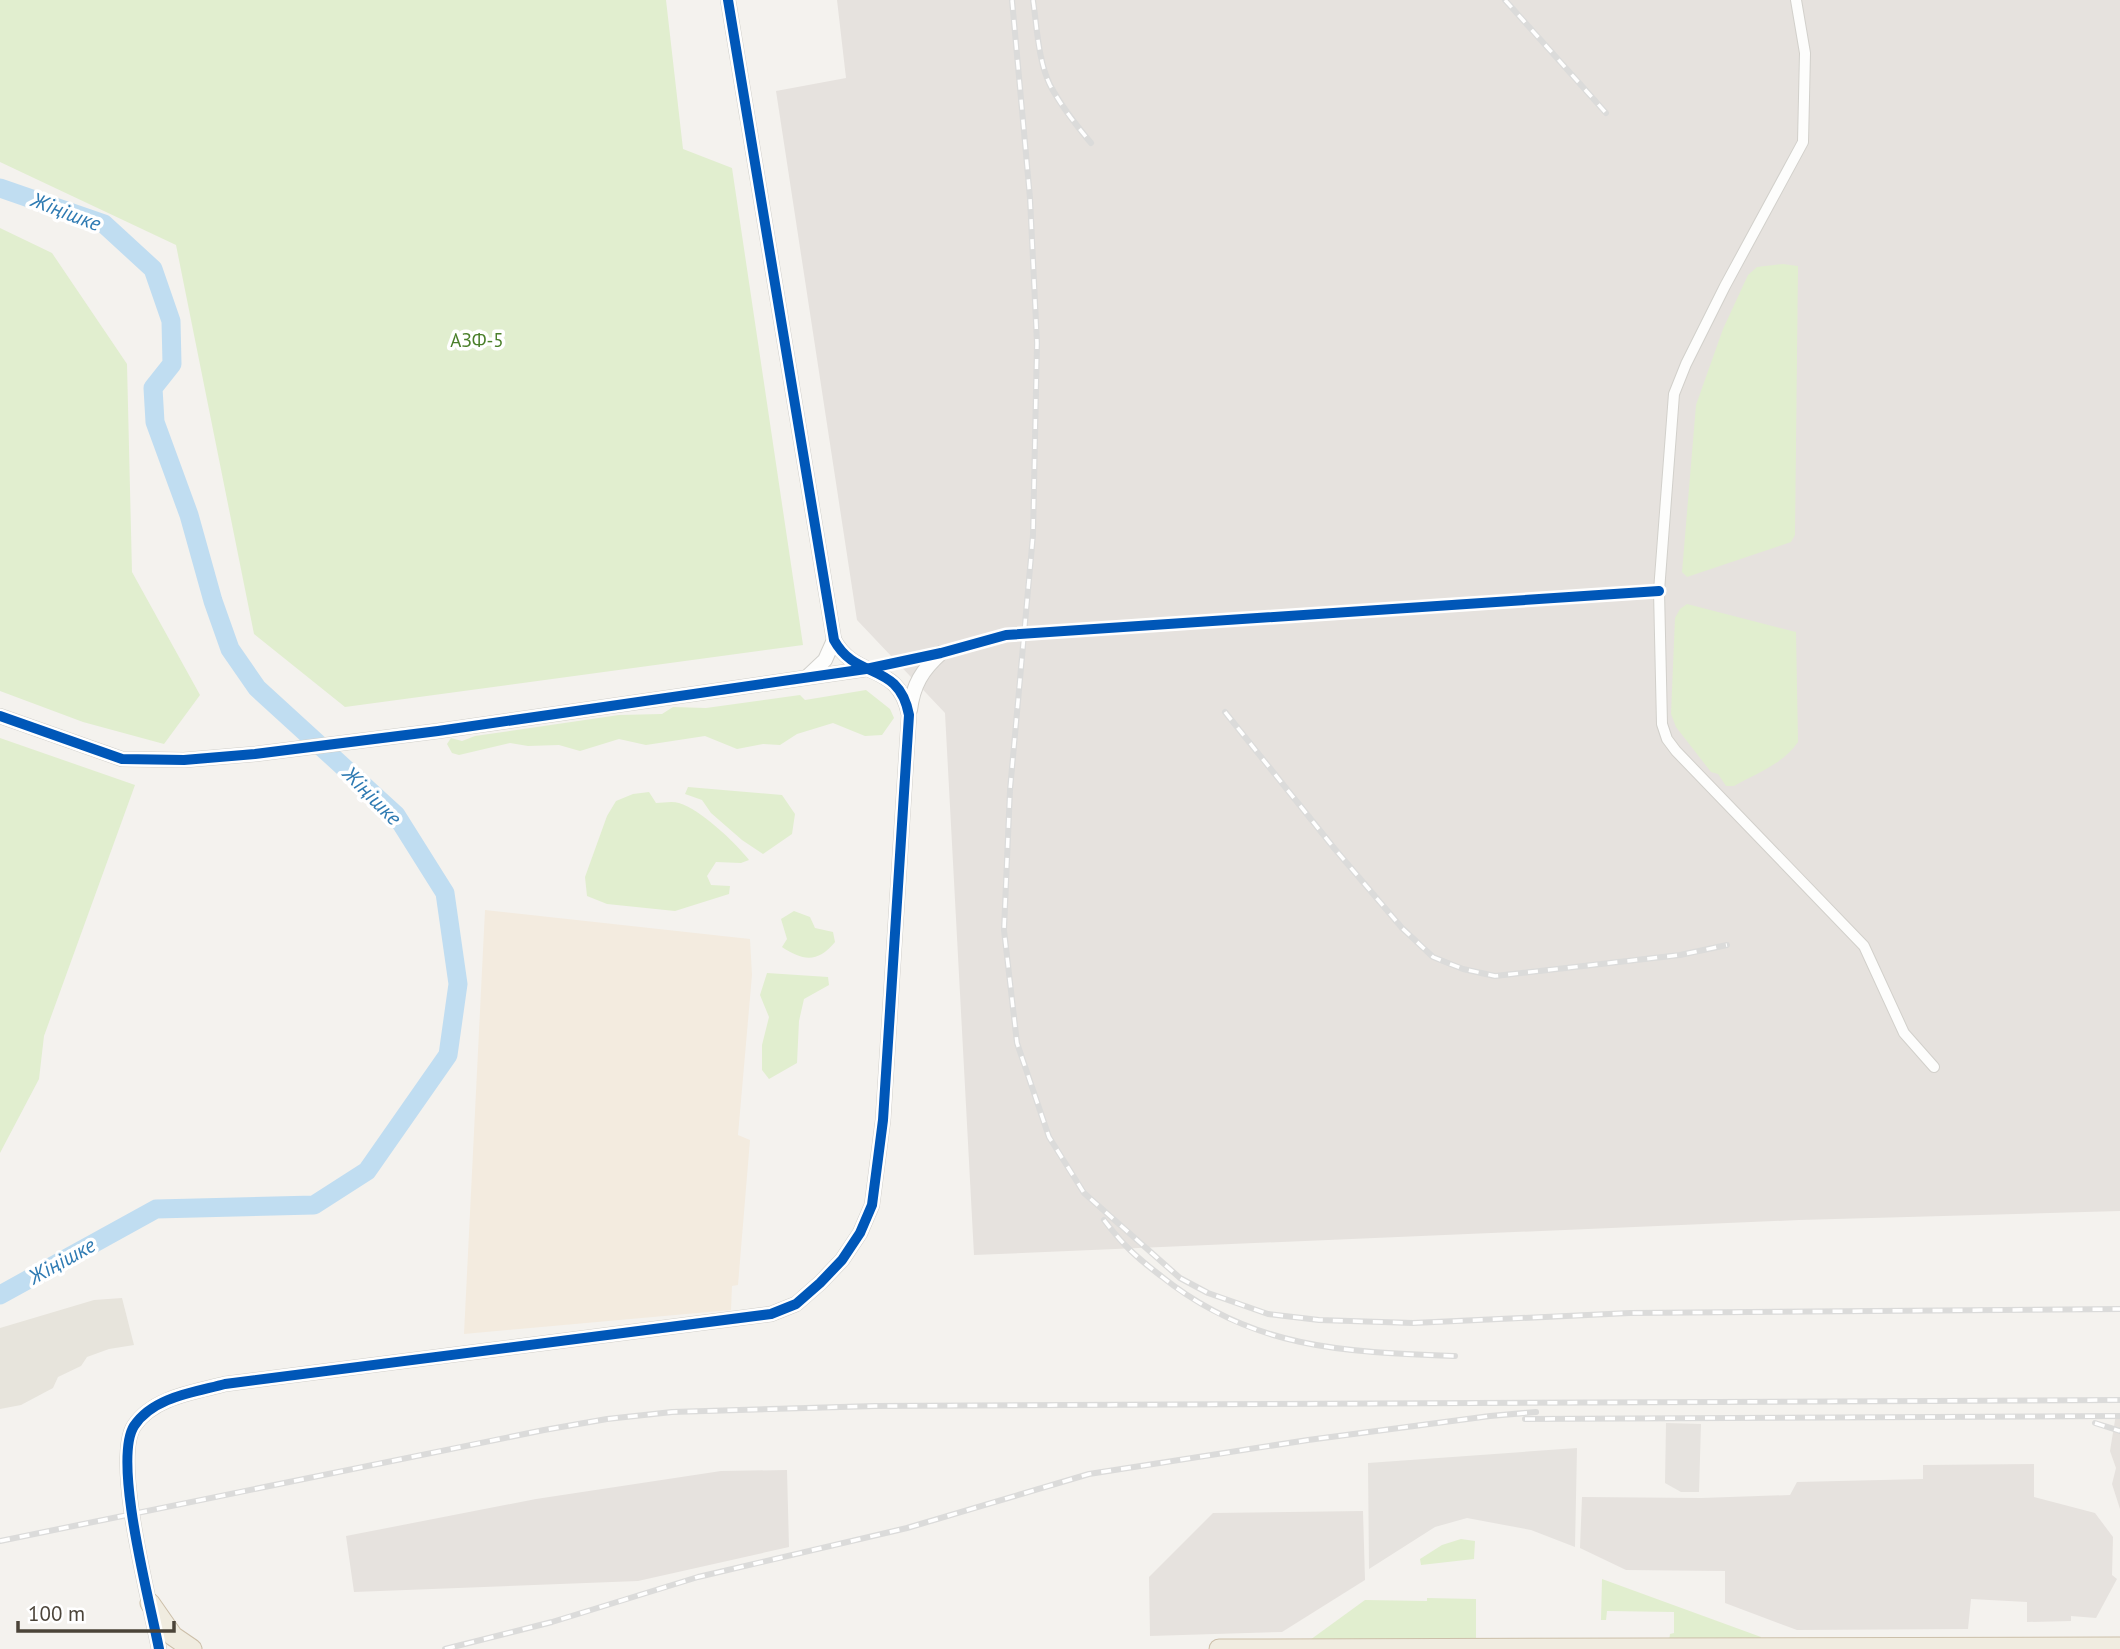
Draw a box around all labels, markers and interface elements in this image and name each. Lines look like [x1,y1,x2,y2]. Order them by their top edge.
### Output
water label: Жіңішке [27,186,105,237]
park label: АЗФ-5 [450,328,504,352]
water label: Жіңішке [336,760,408,831]
water label: Жіңішке [23,1231,100,1290]
scale bar [18,1590,173,1634]
text: 100 m [28,1600,85,1627]

